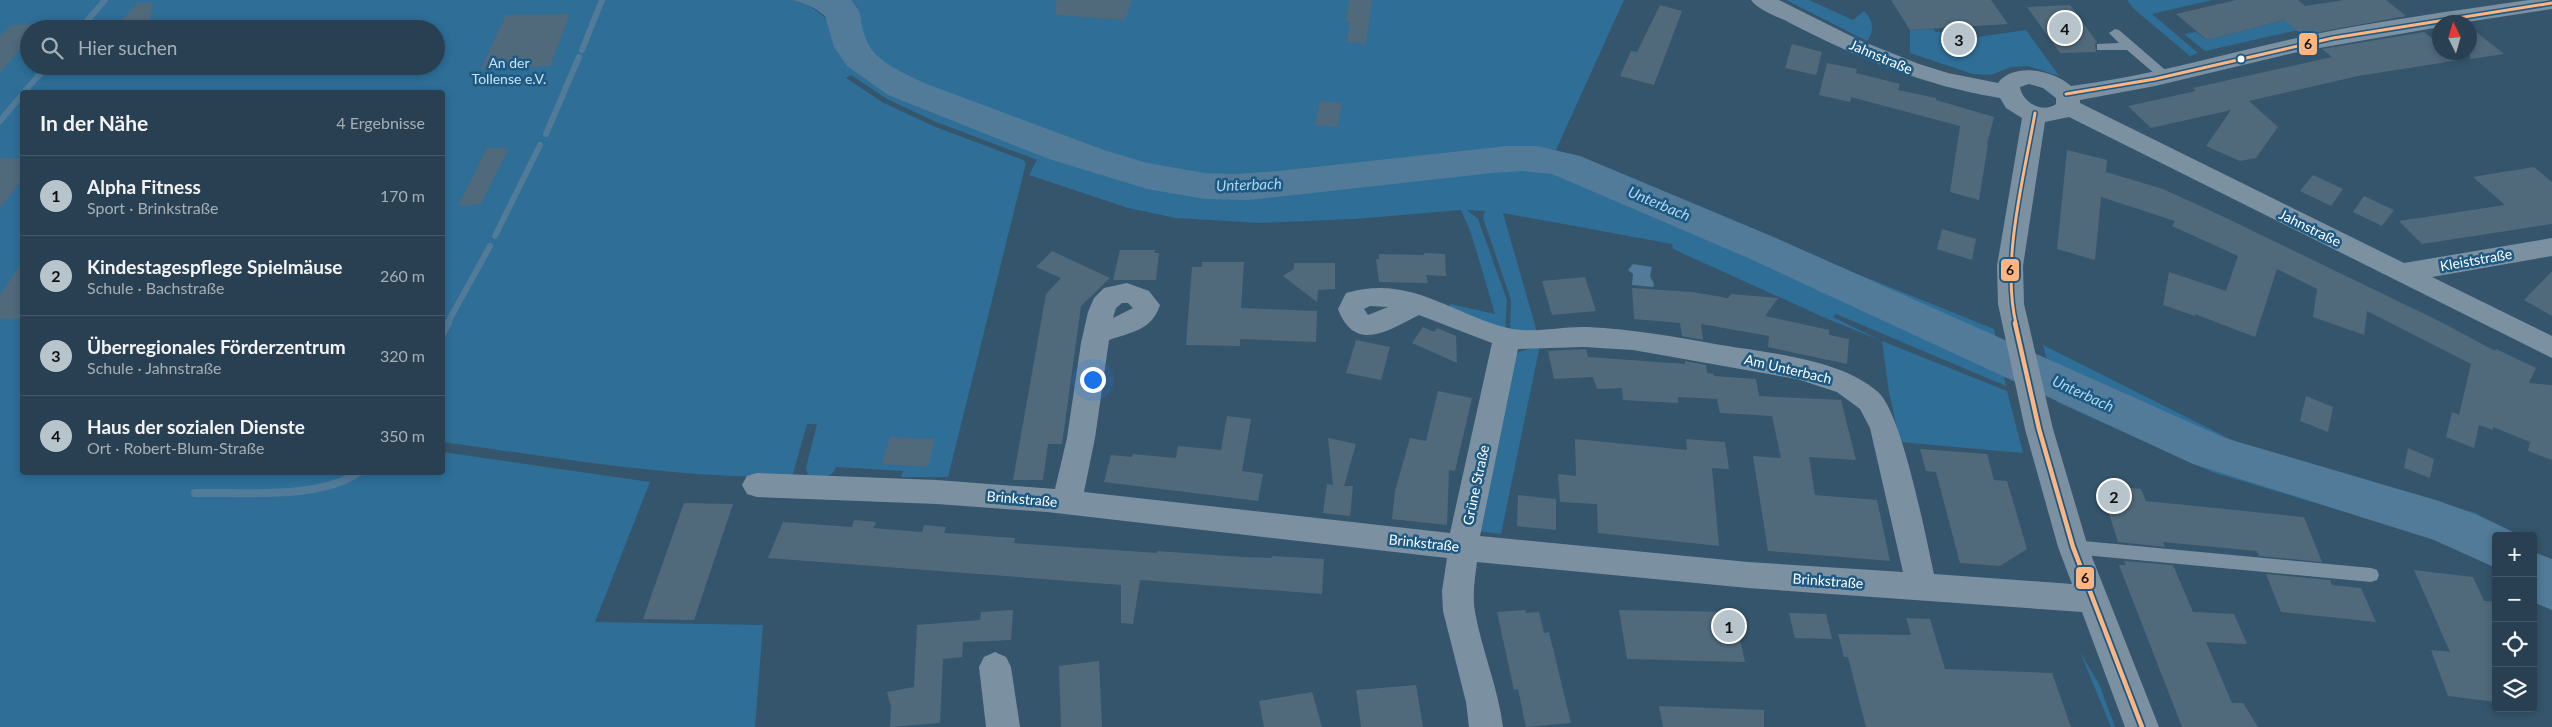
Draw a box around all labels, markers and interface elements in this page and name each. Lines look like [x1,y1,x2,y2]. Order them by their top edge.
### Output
pin: 4 [2049,9,2081,47]
north arrow [2432,15,2477,60]
search box [20,20,445,75]
pin: 3 [1943,20,1975,58]
line badge: 6 [2298,32,2318,56]
icon: search [38,34,66,62]
text: 6 [2304,35,2312,52]
text: Hier suchen [78,36,177,59]
street label: Jahnstraße [1847,36,1915,77]
park label: An der Tollense e.V. [472,54,546,87]
unlabelled marker [2236,54,2246,64]
text: In der Nähe [40,110,148,135]
text: 4 Ergebnisse [336,113,425,132]
water label: Unterbach [1216,174,1282,194]
text: Alpha Fitness [87,175,201,198]
water label: Unterbach [1626,182,1693,224]
text: 1 [51,186,61,205]
text: 170 m [380,186,425,205]
text: Sport · Brinkstraße [87,198,218,217]
street label: Jahnstraße [2276,205,2344,250]
street label: Kleiststraße [2439,245,2513,274]
text: Kindestagespflege Spielmäuse [87,255,342,278]
line badge: 6 [2000,258,2020,282]
text: 6 [2006,261,2014,278]
text: 2 [51,266,61,285]
text: 260 m [380,266,425,285]
text: Schule · Bachstraße [87,278,224,297]
text: Überregionales Förderzentrum [87,335,346,358]
text: 3 [51,346,61,365]
text: 320 m [380,346,425,365]
street label: Am Unterbach [1743,350,1833,387]
text: Schule · Jahnstraße [87,358,222,377]
your location [1080,367,1106,393]
water label: Unterbach [2050,371,2117,415]
text: Haus der sozialen Dienste [87,415,305,438]
text: 4 [51,426,61,445]
text: 350 m [380,426,425,445]
text: Ort · Robert-Blum-Straße [87,438,264,457]
street label: Grüne Straße [1459,443,1492,527]
pin: 2 [2098,477,2130,515]
street label: Brinkstraße [986,487,1058,510]
street label: Brinkstraße [1388,530,1460,555]
map controls [2492,532,2537,712]
button: + [2492,532,2537,577]
line badge: 6 [2075,566,2095,590]
text: 6 [2081,569,2089,586]
street label: Brinkstraße [1792,570,1864,591]
button: − [2492,577,2537,622]
pin: 1 [1713,607,1745,645]
button: locate [2492,622,2537,667]
button: layers [2492,667,2537,712]

